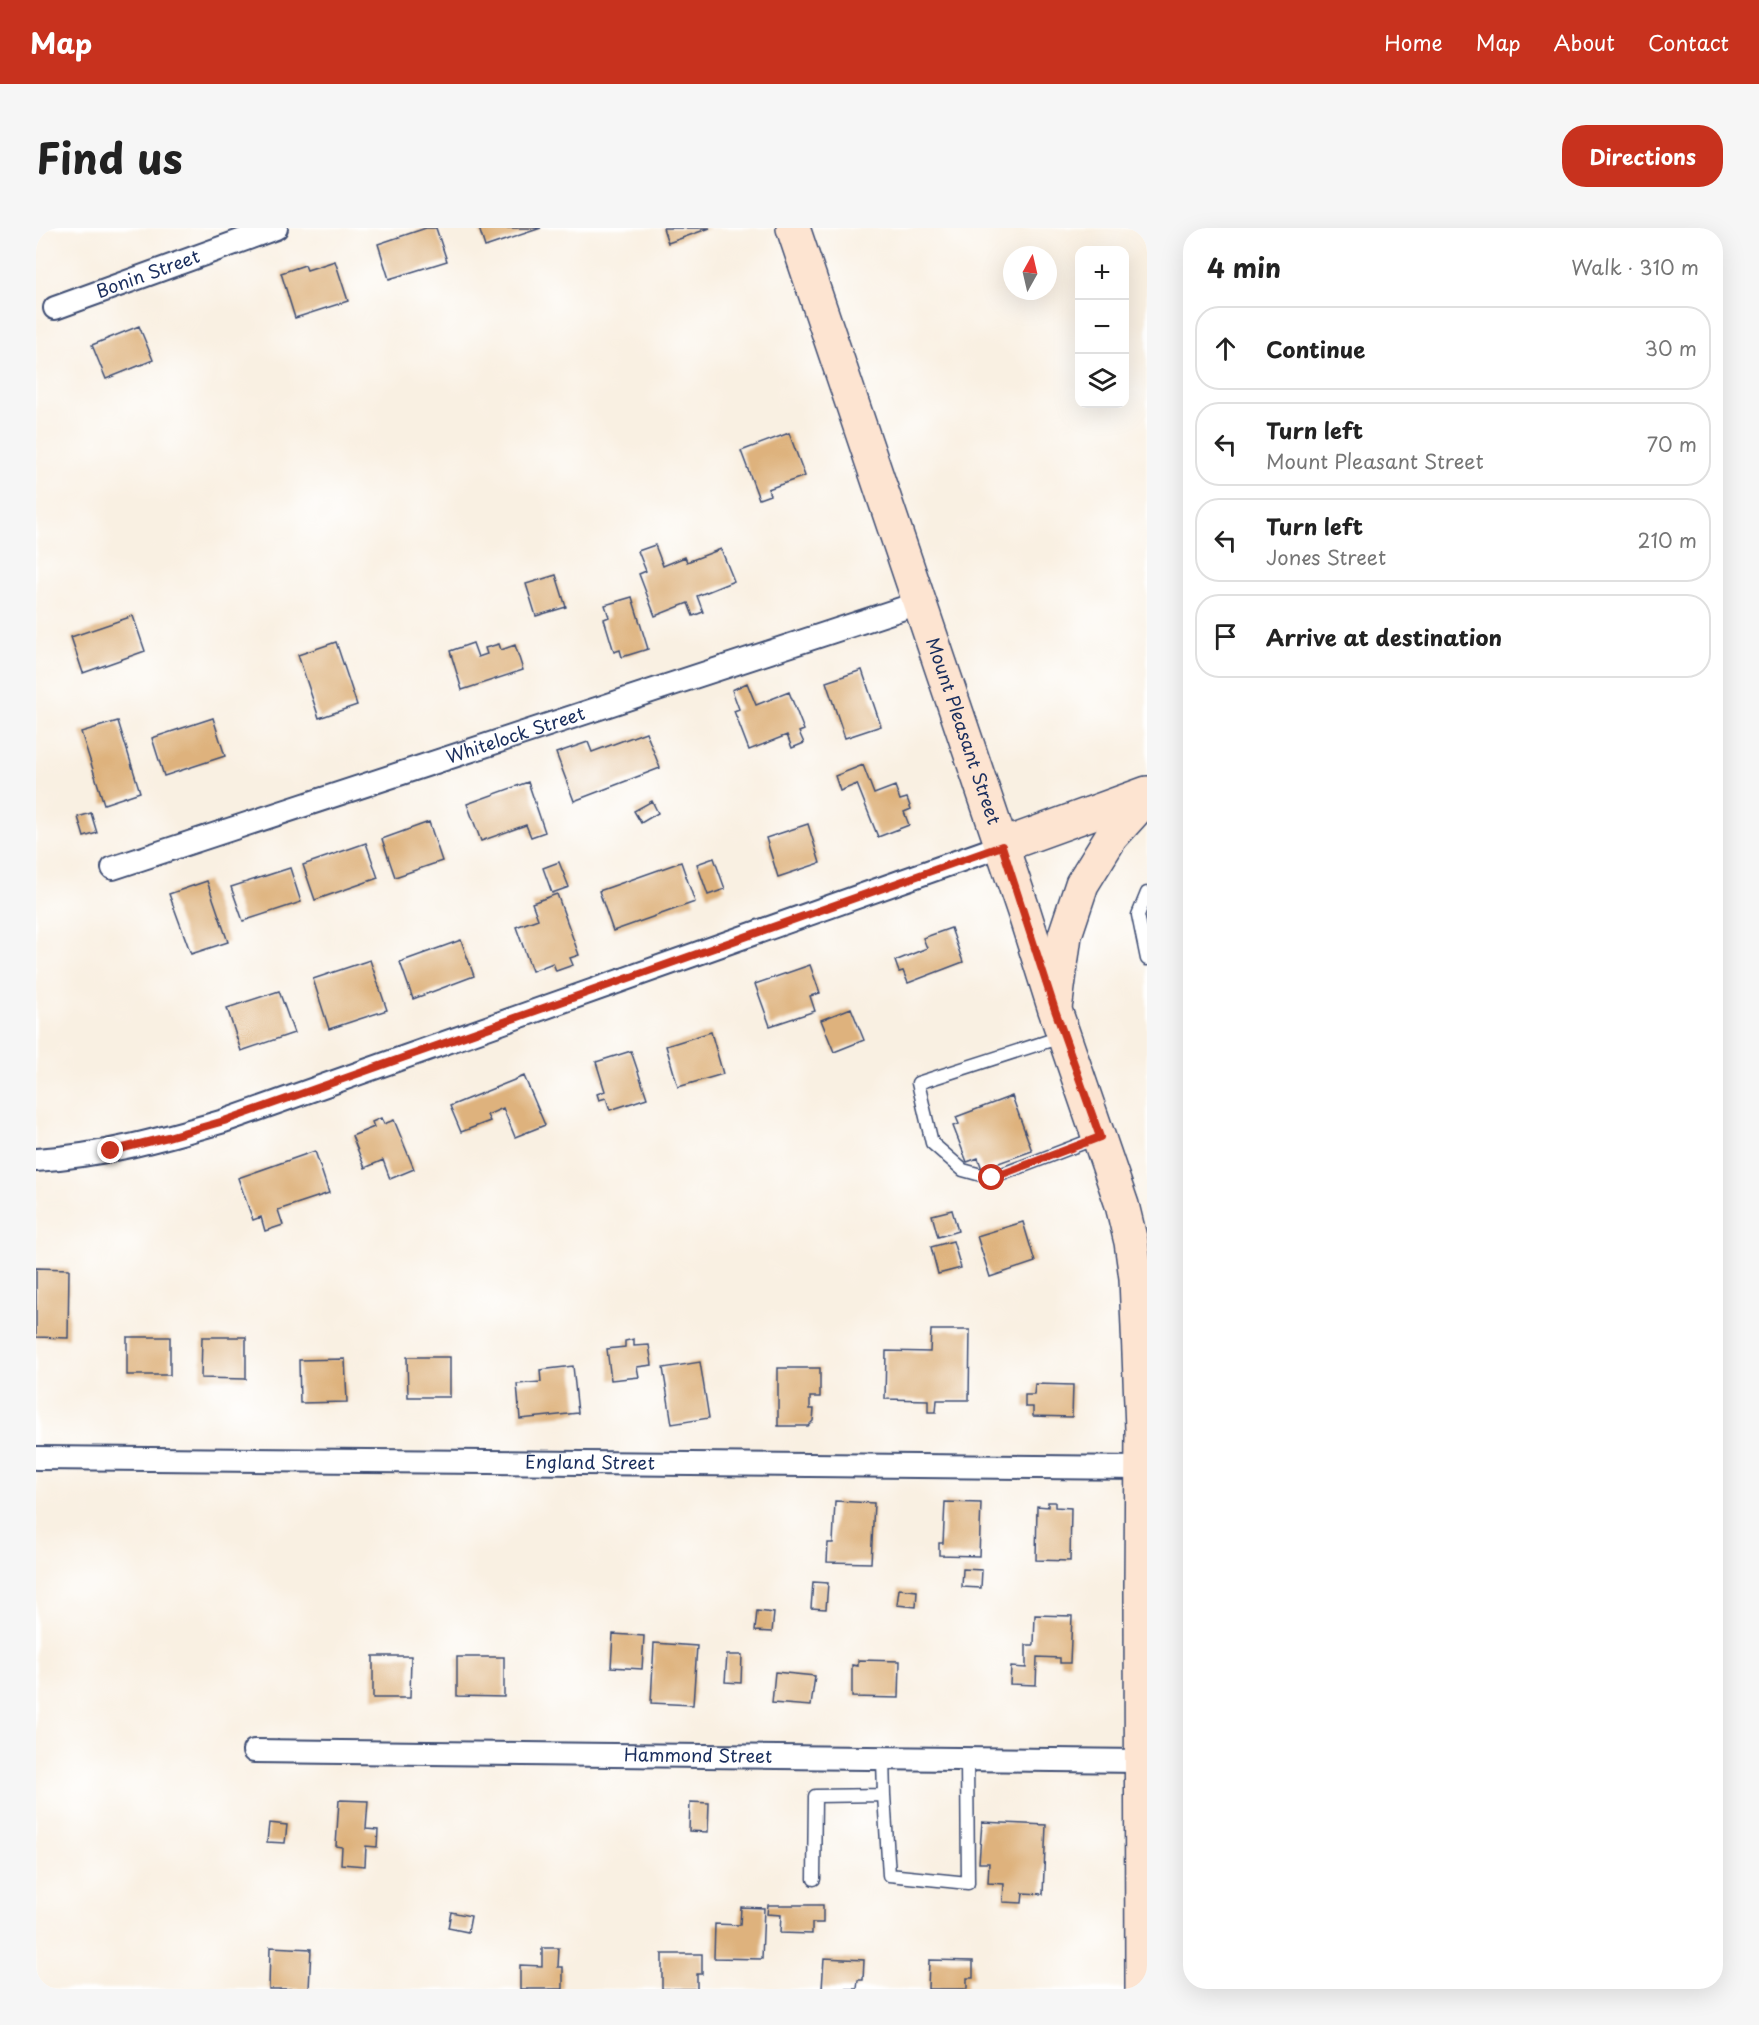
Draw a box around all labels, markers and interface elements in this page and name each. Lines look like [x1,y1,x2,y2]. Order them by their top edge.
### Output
text: Map [30,21,92,64]
text: Home [1384,26,1443,58]
text: Map [1476,26,1521,58]
text: About [1554,26,1615,58]
text: Contact [1648,26,1729,58]
text: Find us [36,125,183,188]
button: Directions [1562,125,1723,187]
street label: Bonin Street [92,242,203,304]
north arrow [1003,246,1057,300]
map controls [1075,246,1129,408]
button: + [1075,246,1129,300]
text: 4 min [1207,248,1281,287]
text: Walk · 310 m [1571,252,1699,282]
button: − [1075,300,1129,354]
icon: ahead [1209,332,1242,365]
text: Continue [1266,332,1365,365]
text: 30 m [1644,333,1697,363]
button: layers [1075,354,1129,408]
text: Turn left [1266,413,1363,446]
icon: left [1209,428,1242,461]
text: 70 m [1647,429,1697,459]
text: Mount Pleasant Street [1266,446,1484,476]
text: Turn left [1266,509,1363,542]
icon: left [1209,524,1242,557]
text: 210 m [1638,525,1697,555]
text: Jones Street [1266,542,1386,572]
icon: arrive [1209,620,1242,653]
text: Arrive at destination [1266,620,1502,653]
street label: Mount Pleasant Street [920,633,1008,828]
street label: Whitelock Street [443,699,588,770]
route end [97,1137,123,1163]
route start [978,1164,1004,1190]
street label: England Street [525,1447,655,1476]
street label: Hammond Street [624,1740,772,1769]

